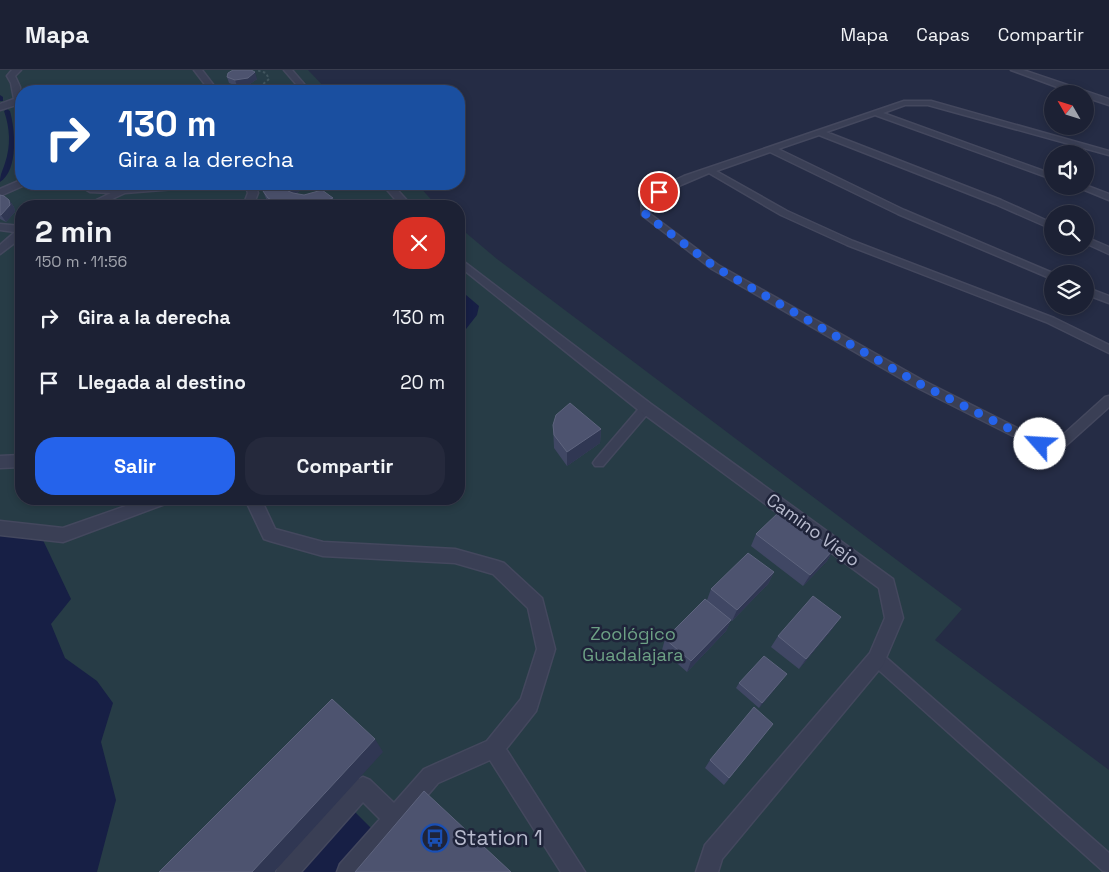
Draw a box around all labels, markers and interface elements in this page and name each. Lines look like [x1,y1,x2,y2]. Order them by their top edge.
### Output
text: Mapa [25,19,89,50]
text: Mapa [840,23,888,46]
text: Capas [916,23,970,46]
text: Compartir [998,23,1084,46]
north arrow [1044,85,1094,135]
map controls [1044,85,1094,315]
text: 130 m [118,102,217,146]
icon: right [35,105,100,170]
text: Gira a la derecha [118,145,294,173]
button: sound [1044,145,1094,195]
pin [638,171,680,213]
icon: arrive [645,178,673,206]
button: search [1044,205,1094,255]
text: 2 min [35,212,113,251]
button: close [393,217,445,269]
text: 150 m · 11:56 [35,251,127,272]
button: layers [1044,265,1094,315]
icon: right [35,304,63,332]
text: Gira a la derecha [78,305,230,330]
text: 130 m [392,305,445,330]
icon: arrive [35,369,63,397]
text: Llegada al destino [78,370,246,395]
text: 20 m [400,370,445,395]
position arrow [1013,417,1065,469]
button: Salir [35,437,235,495]
button: Compartir [245,437,445,495]
street label: Camino Viejo [762,488,865,571]
park label: Zoológico Guadalajara [582,622,684,666]
bus stop icon: Station 1 [420,823,450,853]
place label: Station 1 [454,824,543,851]

